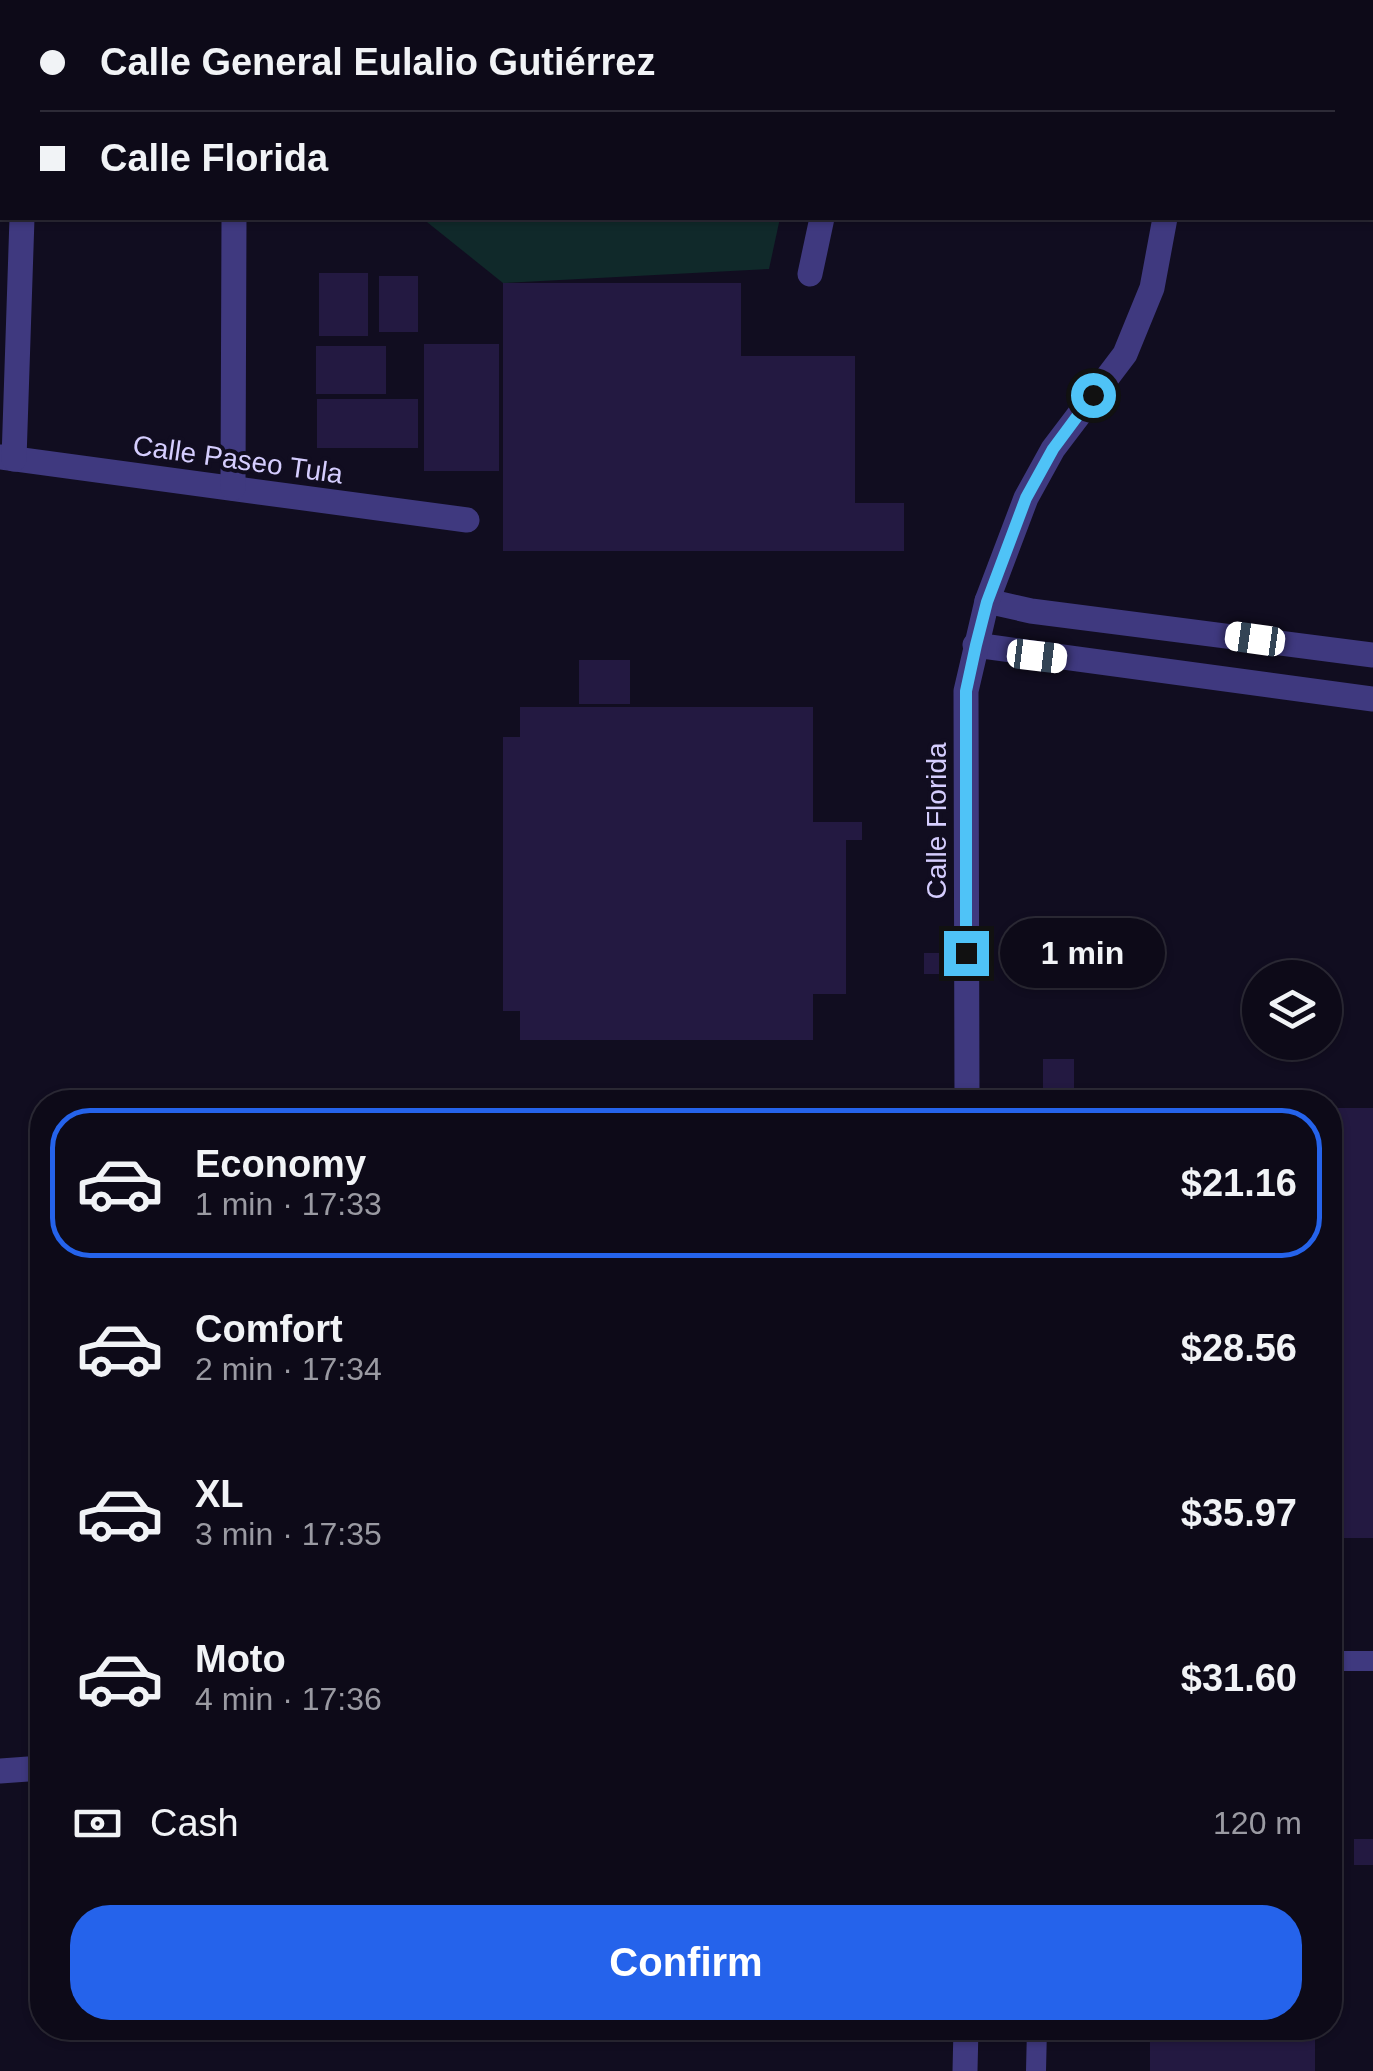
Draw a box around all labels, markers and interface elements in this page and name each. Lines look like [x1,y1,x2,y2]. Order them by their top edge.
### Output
text: Calle General Eulalio Gutiérrez [100,41,655,83]
text: Calle Florida [100,137,328,179]
route start [1071,373,1116,418]
street label: Calle Paseo Tula [131,429,345,490]
car [1223,620,1287,658]
car [1005,637,1069,675]
street label: Calle Florida [921,742,952,900]
callout: 1 min [1001,918,1166,988]
route end [944,931,989,976]
text: 1 min [1041,935,1124,971]
map controls [1242,960,1342,1060]
button: layers [1242,960,1342,1060]
icon: car [75,1138,165,1228]
text: Economy [195,1143,366,1185]
text: $21.16 [1181,1162,1297,1204]
text: 1 min · 17:33 [195,1186,382,1222]
icon: car [75,1303,165,1393]
text: Comfort [195,1308,343,1350]
text: $28.56 [1181,1327,1297,1369]
text: 2 min · 17:34 [195,1351,382,1387]
icon: car [75,1468,165,1558]
text: XL [195,1473,244,1515]
text: $35.97 [1181,1492,1297,1534]
text: 3 min · 17:35 [195,1516,382,1552]
icon: car [75,1633,165,1723]
text: Moto [195,1638,286,1680]
text: $31.60 [1181,1657,1297,1699]
text: 4 min · 17:36 [195,1681,382,1717]
icon: cash [70,1796,125,1851]
text: Cash [150,1802,239,1844]
text: 120 m [1213,1805,1302,1841]
button: Confirm [70,1905,1302,2020]

